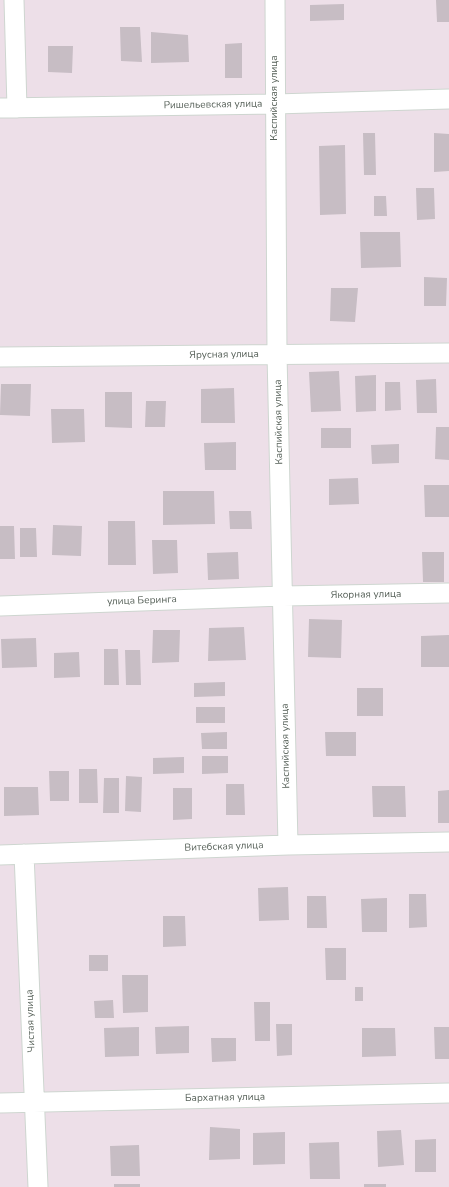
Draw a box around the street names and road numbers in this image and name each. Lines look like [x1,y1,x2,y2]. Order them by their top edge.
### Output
street label: Каспийская улица [269,55,281,141]
street label: Ришельевская улица [164,98,262,112]
street label: Ярусная улица [189,348,259,362]
street label: Каспийская улица [272,379,286,465]
street label: Якорная улица [331,588,401,602]
street label: улица Беринга [107,594,177,608]
street label: Каспийская улица [279,703,293,789]
street label: Витебская улица [184,840,264,854]
street label: Чистая улица [24,989,38,1053]
street label: Бархатная улица [185,1091,265,1105]

